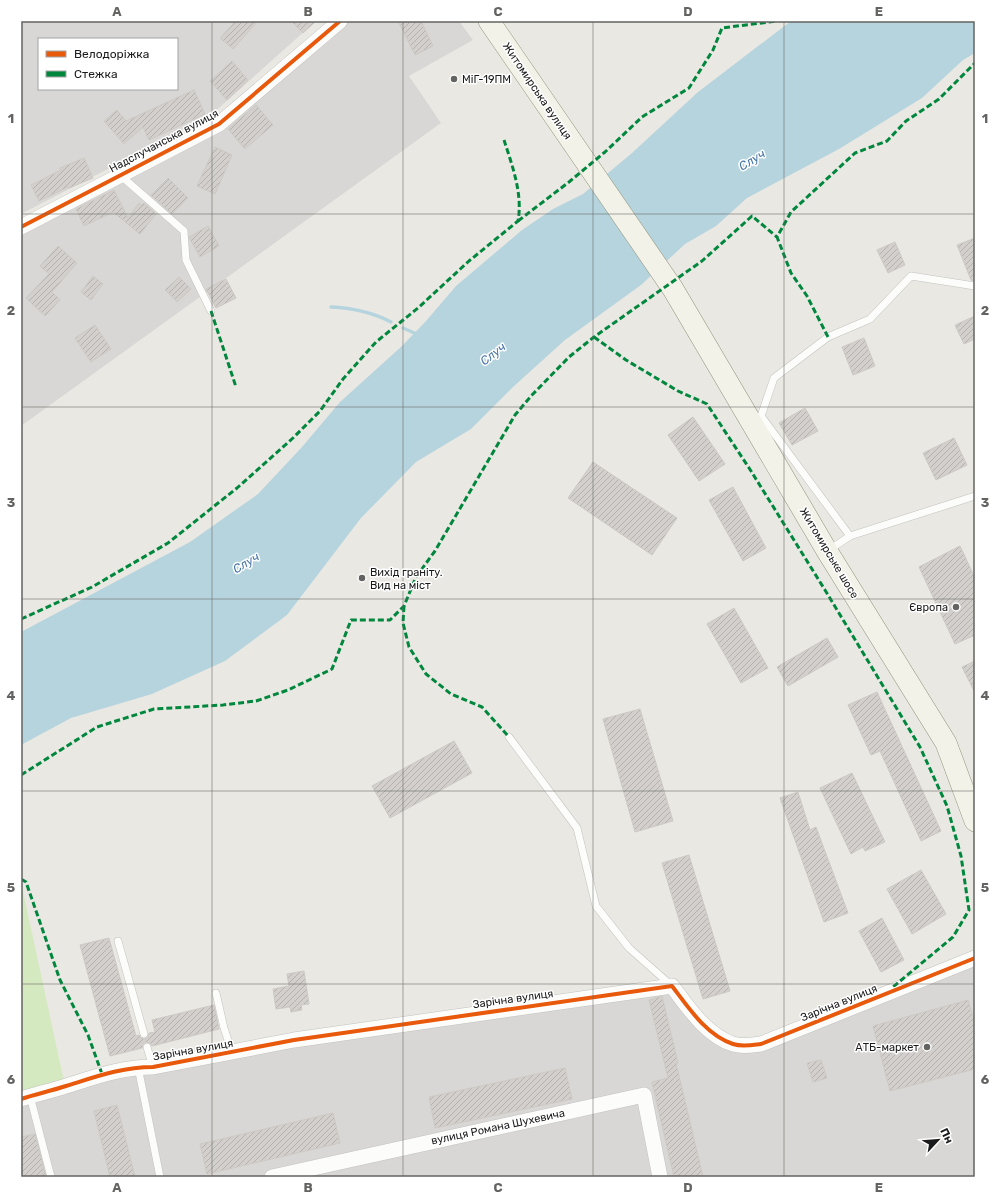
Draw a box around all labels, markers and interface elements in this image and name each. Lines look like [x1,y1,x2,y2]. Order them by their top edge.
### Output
text: A [112,4,122,19]
text: B [303,4,313,19]
text: C [493,4,503,19]
text: D [683,4,693,19]
text: E [875,4,883,19]
legend [38,38,178,90]
street label: Житомирська вулиця [500,40,574,142]
text: Велодоріжка [74,47,149,61]
text: Стежка [74,67,118,81]
place label: МіГ-19ПМ [462,73,511,86]
marker: МіГ-19ПМ [449,74,459,84]
street label: Надслучанська вулиця [107,107,221,175]
text: 1 [8,111,14,126]
text: 1 [982,111,988,126]
water label: Случ [736,146,768,173]
text: 2 [7,303,15,318]
text: 2 [981,303,989,318]
water label: Случ [478,340,509,368]
text: 3 [7,495,16,510]
text: 3 [981,495,990,510]
street label: Житомирське шосе [797,505,861,601]
water label: Случ [230,550,262,576]
place label: Вихід граніту. Вид на міст [370,566,443,592]
marker: Вихід граніту. Вид на міст [357,573,367,583]
place label: Європа [909,601,948,614]
marker: Європа [951,602,961,612]
text: 4 [7,688,16,703]
text: 4 [981,688,990,703]
text: 5 [7,880,15,895]
text: 5 [981,880,989,895]
street label: Зарічна вулиця [799,982,879,1024]
street label: Зарічна вулиця [472,987,554,1011]
street label: Зарічна вулиця [152,1037,234,1063]
place label: АТБ-маркет [855,1041,919,1054]
marker: АТБ-маркет [922,1042,932,1052]
text: 6 [7,1072,16,1087]
text: 6 [981,1072,990,1087]
street label: вулиця Романа Шухевича [430,1106,566,1148]
north arrow [918,1120,958,1160]
text: Пн [937,1126,956,1146]
text: A [112,1180,122,1195]
text: B [303,1180,313,1195]
text: C [493,1180,503,1195]
text: D [683,1180,693,1195]
text: E [875,1180,883,1195]

